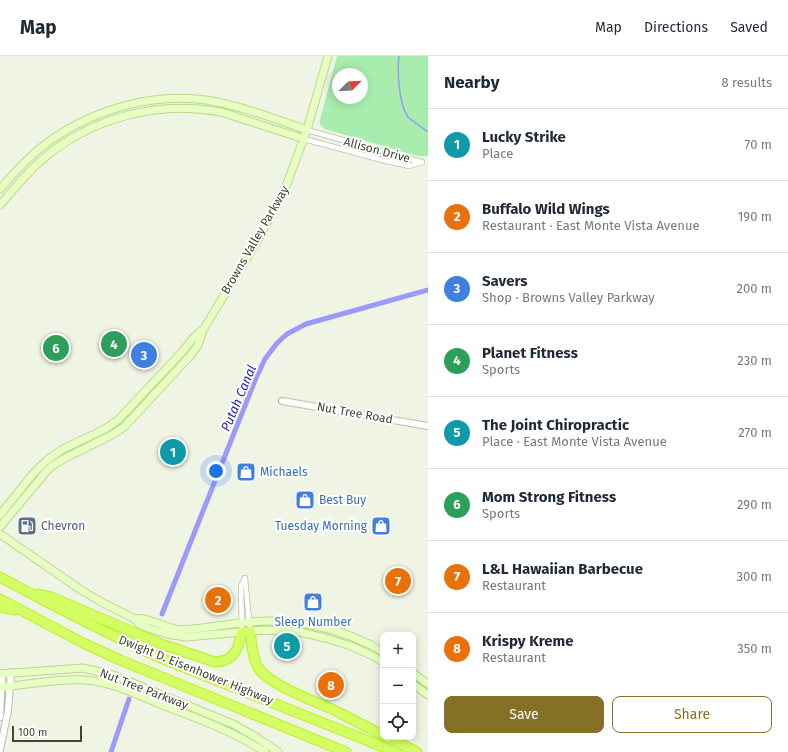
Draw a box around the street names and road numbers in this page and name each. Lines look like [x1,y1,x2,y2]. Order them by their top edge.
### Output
street label: Allison Drive [342,134,412,166]
street label: Browns Valley Parkway [218,183,292,297]
street label: Nut Tree Road [316,399,394,427]
street label: Dwight D. Eisenhower Highway [117,632,275,708]
street label: Nut Tree Parkway [98,666,190,712]

